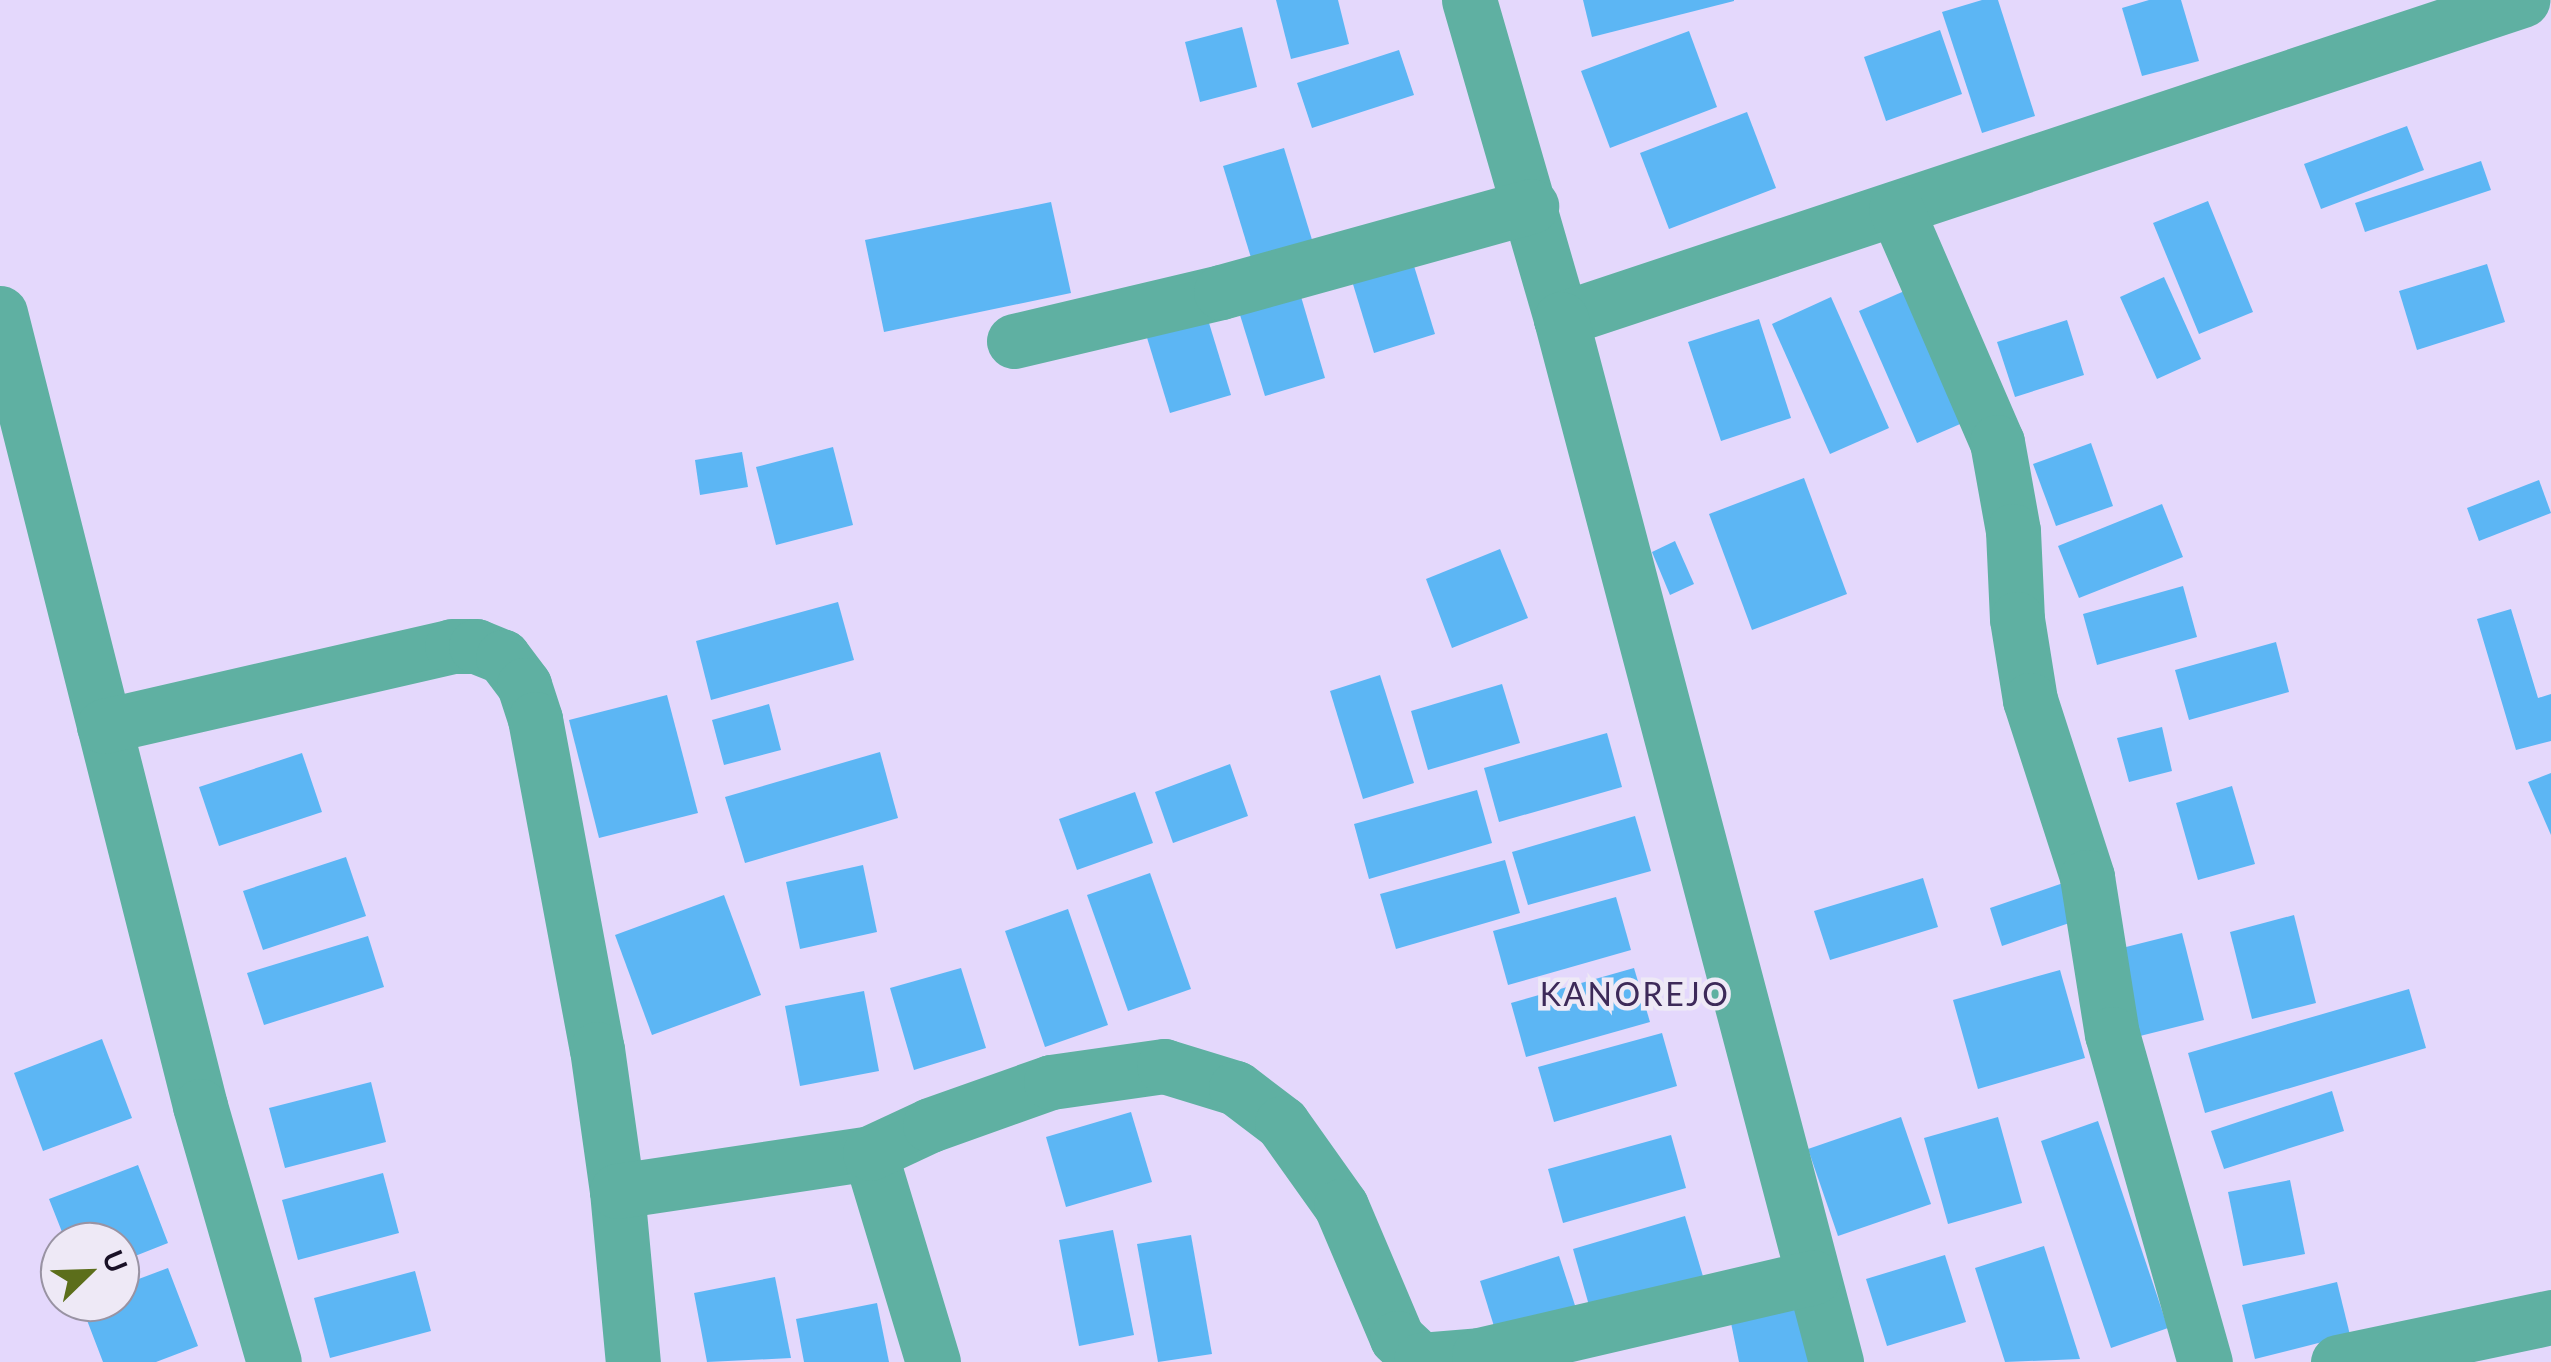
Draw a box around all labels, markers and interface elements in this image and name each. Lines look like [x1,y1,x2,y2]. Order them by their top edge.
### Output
district label: KANOREJO [1540,975,1730,1013]
north arrow [40,1222,140,1322]
text: U [96,1245,135,1277]

